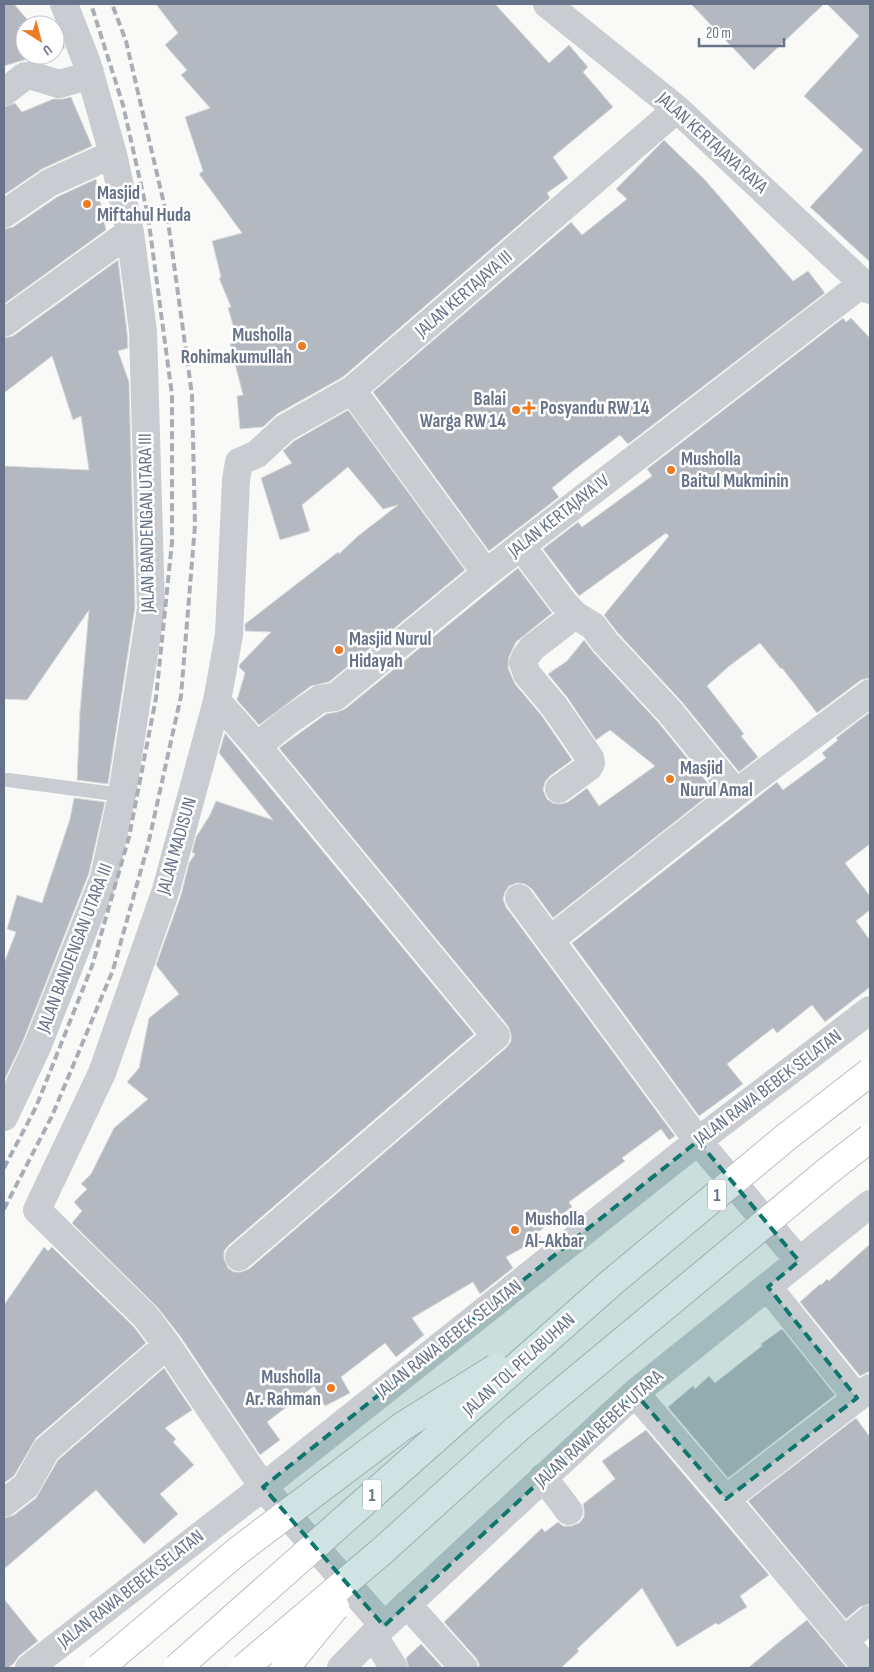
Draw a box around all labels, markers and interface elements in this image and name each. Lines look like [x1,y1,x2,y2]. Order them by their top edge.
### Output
north arrow [15,15,65,65]
scale bar [699,15,784,47]
text: 20 m [706,24,731,43]
text: U [39,41,55,59]
street label: JALAN KERTAJAYA RAYA [651,87,773,199]
place label: Masjid Miftahul Huda [97,182,191,227]
marker: Masjid Miftahul Huda [81,198,93,210]
street label: JALAN KERTAJAYA III [410,246,517,343]
place label: Musholla Rohimakumullah [181,324,292,369]
marker: Musholla Rohimakumullah [296,340,308,352]
place label: Balai Warga RW 14 [420,388,506,433]
place label: Posyandu RW 14 [540,397,649,420]
marker: Posyandu RW 14 [522,401,536,415]
marker: Balai Warga RW 14 [510,404,522,416]
street label: JALAN BANDENGAN UTARA III [134,433,160,614]
place label: Musholla Baitul Mukminin [681,448,789,493]
marker: Musholla Baitul Mukminin [665,464,677,476]
street label: JALAN KERTAJAYA IV [503,469,615,563]
place label: Masjid Nurul Hidayah [349,628,431,673]
marker: Masjid Nurul Hidayah [333,644,345,656]
place label: Masjid Nurul Amal [680,757,753,802]
marker: Masjid Nurul Amal [664,773,676,785]
street label: JALAN MADISUN [152,795,202,898]
street label: JALAN BANDENGAN UTARA III [32,860,118,1037]
street label: JALAN RAWA BEBEK SELATAN [689,1025,846,1152]
road number: 1 [708,1180,726,1210]
place label: Musholla Al-Akbar [524,1208,585,1253]
marker: Musholla Al-Akbar [509,1224,521,1236]
street label: JALAN RAWA BEBEK SELATAN [371,1275,527,1404]
street label: JALAN TOL PELABUHAN [457,1308,580,1422]
street label: JALAN RAWA BEBEK UTARA [529,1365,669,1493]
place label: Musholla Ar. Rahman [244,1366,321,1411]
marker: Musholla Ar. Rahman [325,1382,337,1394]
road number: 1 [363,1480,381,1510]
street label: JALAN RAWA BEBEK SELATAN [53,1525,209,1654]

